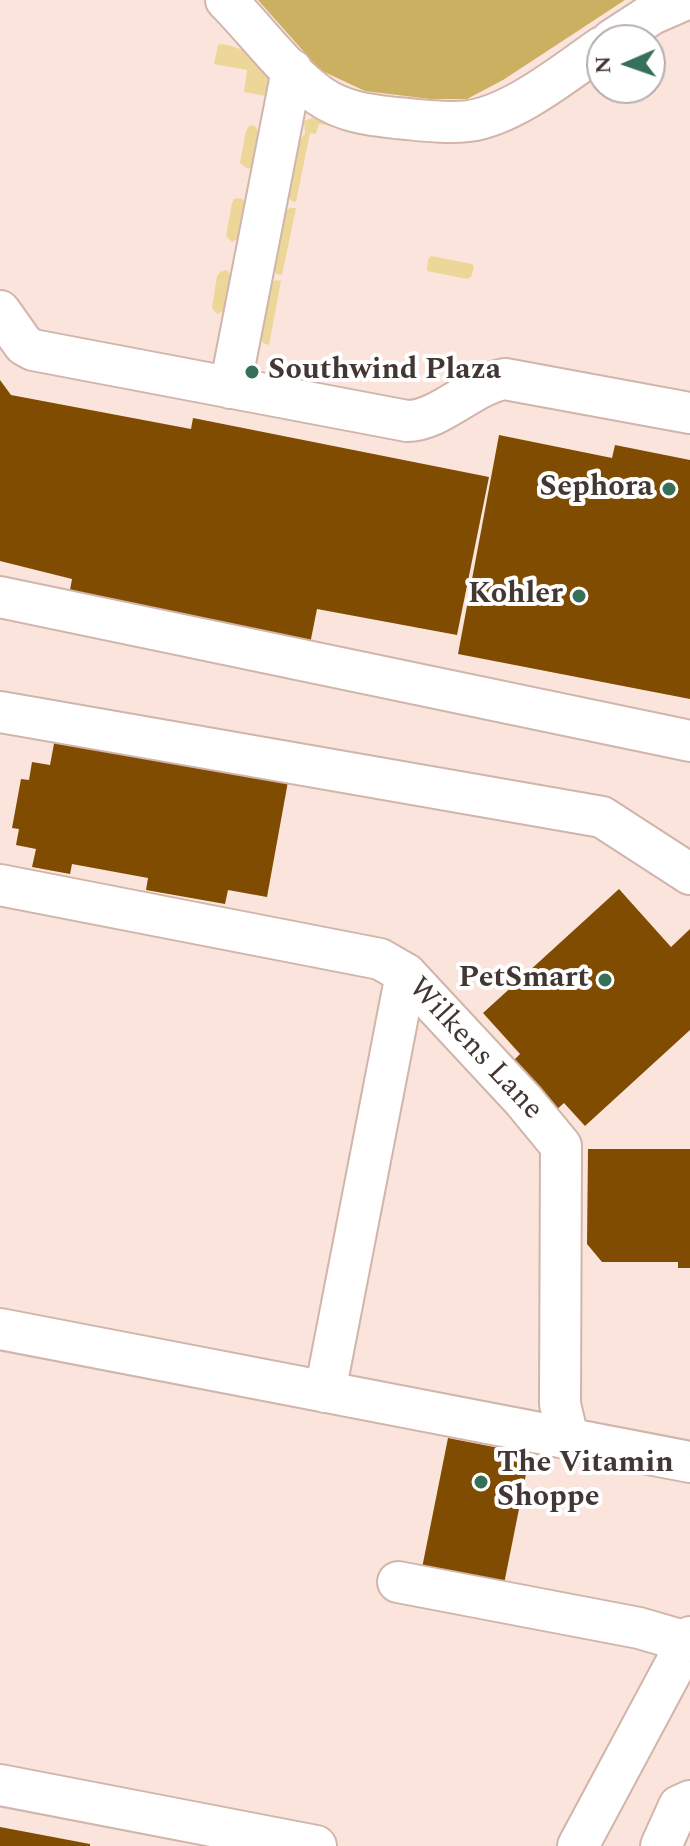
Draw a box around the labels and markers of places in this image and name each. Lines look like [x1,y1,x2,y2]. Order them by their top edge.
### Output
place label: Southwind Plaza [268,354,501,390]
marker: Southwind Plaza [243,363,261,381]
place label: Sephora [540,471,653,507]
marker: Sephora [660,480,678,498]
place label: Kohler [468,578,563,614]
marker: Kohler [570,587,588,605]
place label: PetSmart [459,962,589,998]
marker: PetSmart [596,971,614,989]
place label: The Vitamin Shoppe [497,1447,674,1518]
marker: The Vitamin Shoppe [472,1473,490,1491]

